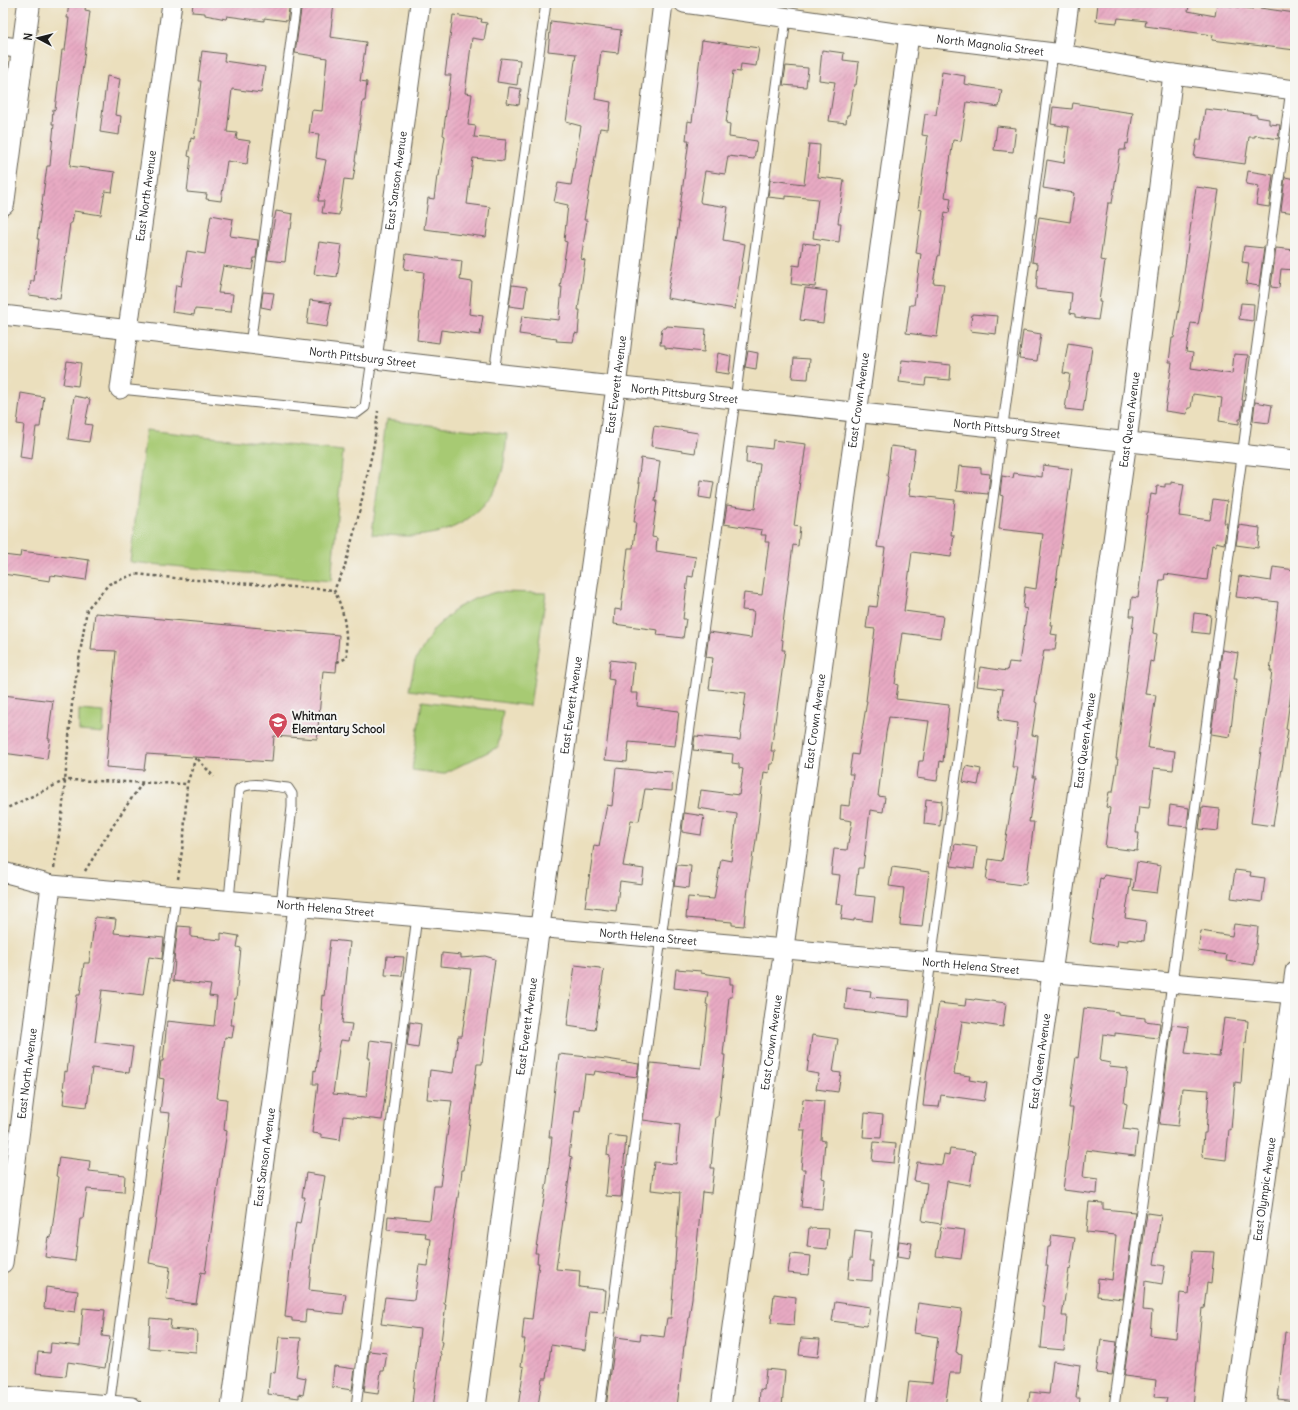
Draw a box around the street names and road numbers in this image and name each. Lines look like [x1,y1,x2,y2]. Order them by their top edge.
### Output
street label: North Magnolia Street [936,31,1045,59]
street label: East Sanson Avenue [382,130,410,231]
street label: East North Avenue [133,149,159,242]
street label: East Everett Avenue [603,335,629,434]
street label: North Pittsburg Street [308,344,417,371]
street label: East Crown Avenue [845,352,872,449]
street label: East Queen Avenue [1116,371,1143,468]
street label: North Pittsburg Street [630,381,739,406]
street label: North Pittsburg Street [952,416,1061,441]
street label: East Everett Avenue [557,656,585,755]
street label: East Crown Avenue [802,673,828,770]
street label: East Queen Avenue [1071,692,1098,789]
street label: North Helena Street [276,897,375,919]
street label: North Helena Street [599,926,698,948]
street label: North Helena Street [921,955,1020,977]
street label: East Everett Avenue [513,976,540,1076]
street label: East Crown Avenue [758,994,785,1091]
street label: East Queen Avenue [1026,1013,1053,1110]
street label: East North Avenue [14,1027,40,1120]
street label: East Sanson Avenue [251,1107,278,1208]
street label: East Olympic Avenue [1250,1136,1279,1242]

